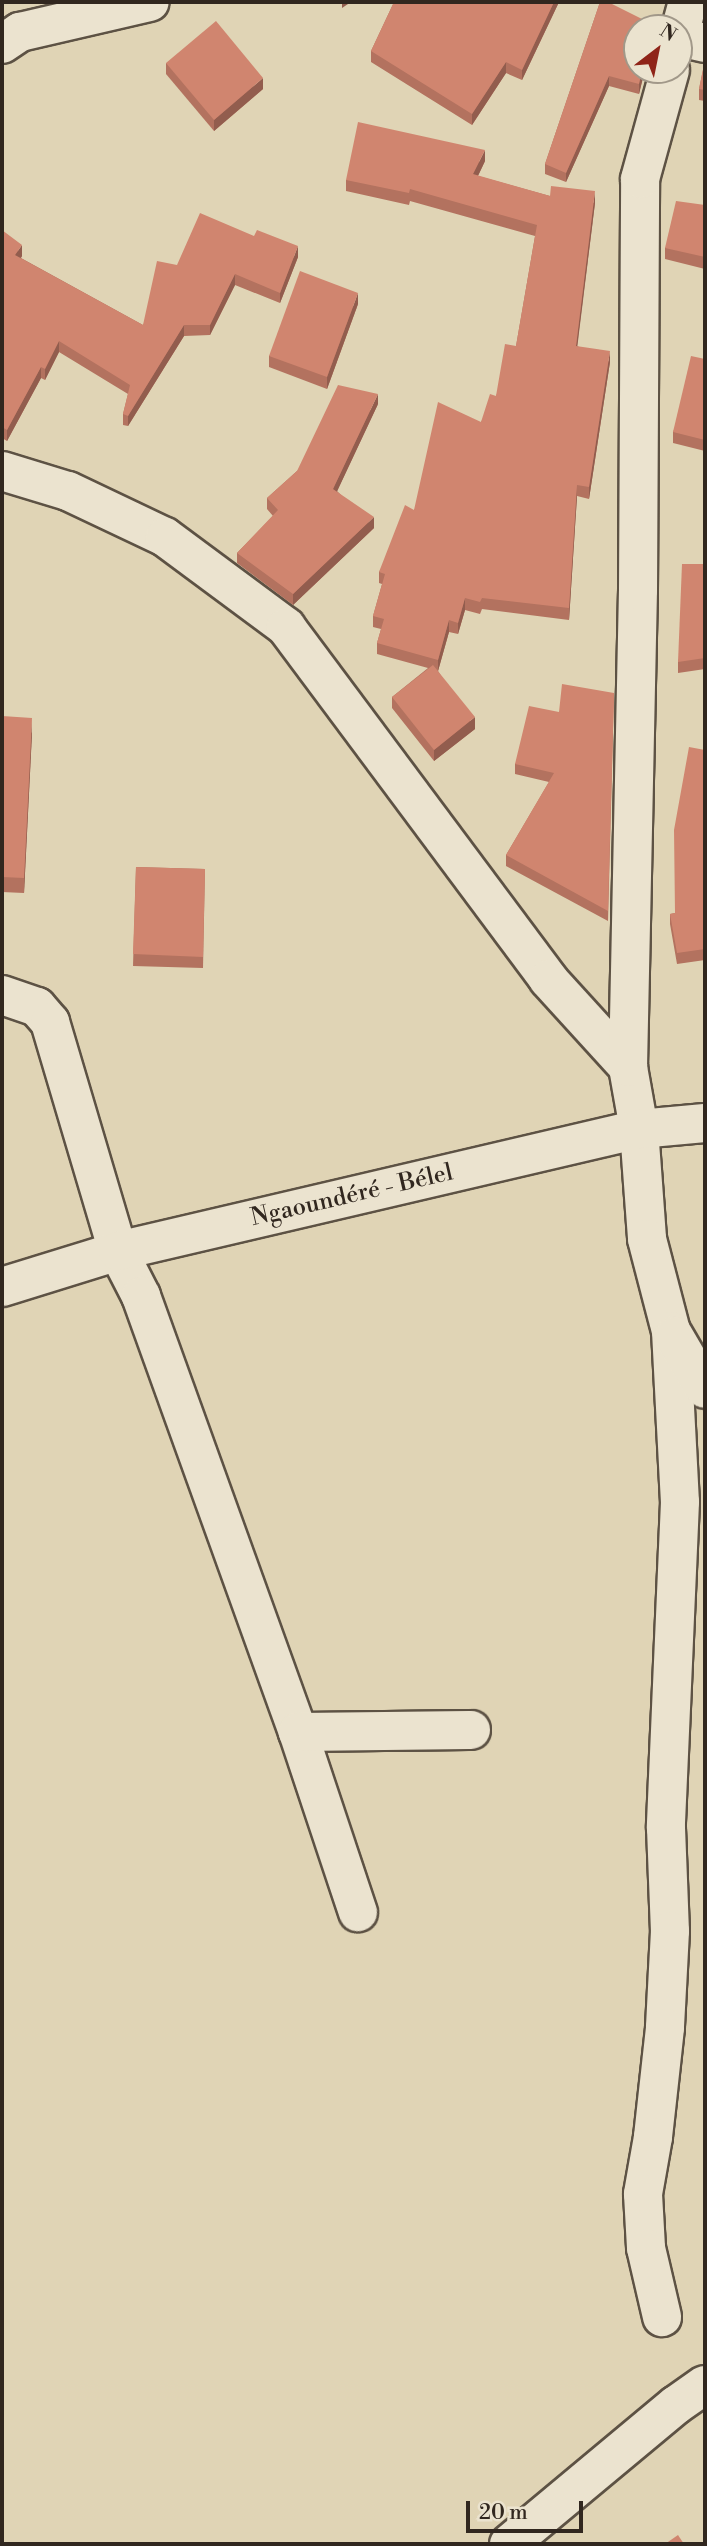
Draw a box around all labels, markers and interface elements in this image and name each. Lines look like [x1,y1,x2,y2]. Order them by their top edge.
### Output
north arrow [623,14,693,84]
text: N [655,19,681,47]
street label: Ngaoundéré - Bélel [248,1159,456,1233]
scale bar [469,2486,586,2530]
text: 20 m [479,2500,528,2526]

